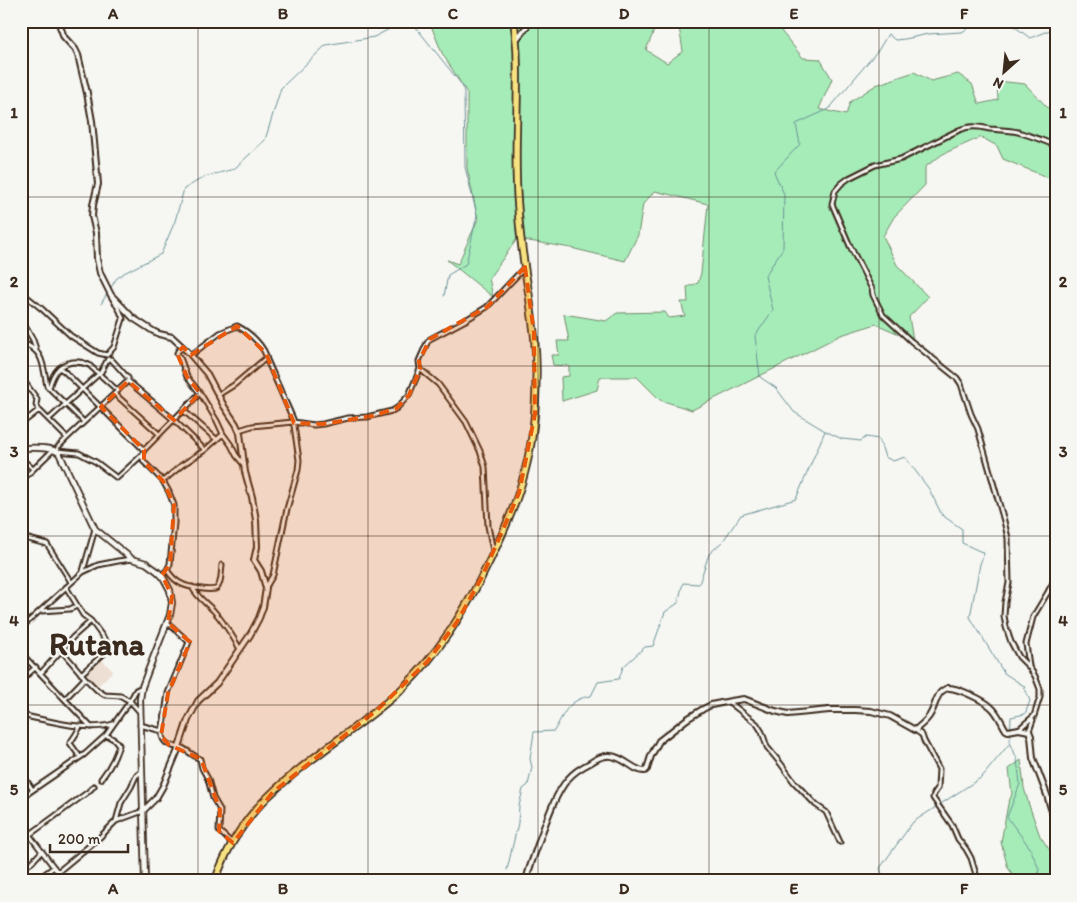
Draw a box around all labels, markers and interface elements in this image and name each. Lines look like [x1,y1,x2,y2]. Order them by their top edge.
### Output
text: A [107,4,119,23]
text: B [278,4,289,23]
text: C [448,4,459,23]
text: D [619,4,630,23]
text: E [790,4,799,23]
text: F [960,4,969,23]
north arrow [980,48,1030,98]
text: N [990,73,1006,93]
text: 1 [10,103,18,122]
text: 1 [1059,103,1067,122]
text: 2 [10,272,19,291]
text: 2 [1059,272,1068,291]
text: 3 [10,442,19,461]
text: 3 [1059,442,1068,461]
text: 4 [9,611,19,630]
text: 4 [1058,611,1068,630]
district label: Rutana [49,626,146,663]
text: 5 [10,780,19,799]
text: 5 [1059,780,1068,799]
scale bar [50,822,128,854]
text: 200 m [58,830,101,848]
text: A [107,879,119,898]
text: B [278,879,289,898]
text: C [448,879,459,898]
text: D [619,879,630,898]
text: E [790,879,799,898]
text: F [960,879,969,898]

